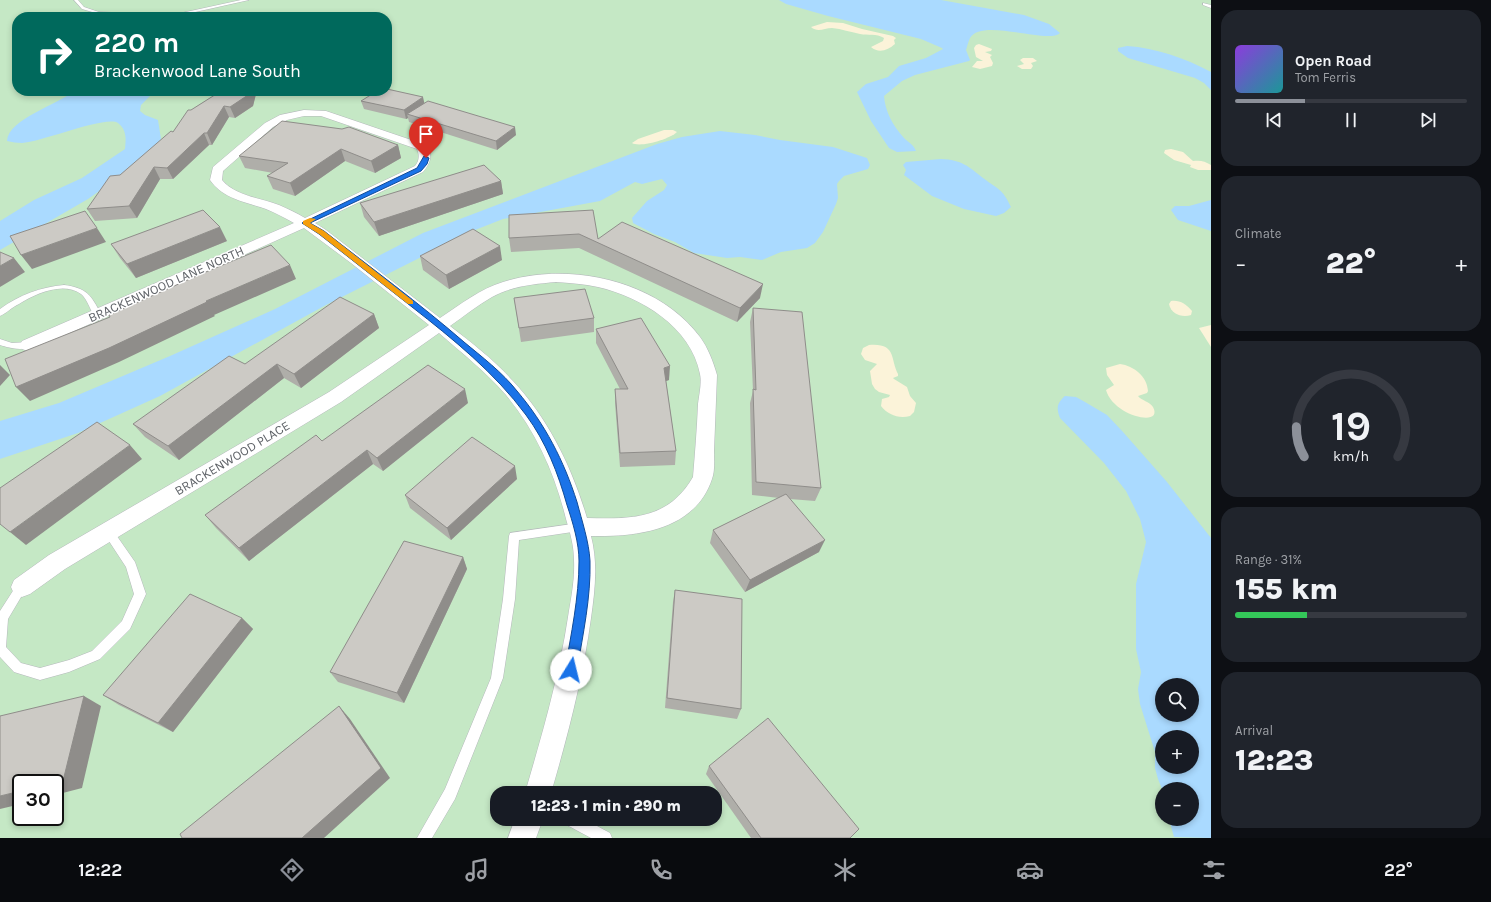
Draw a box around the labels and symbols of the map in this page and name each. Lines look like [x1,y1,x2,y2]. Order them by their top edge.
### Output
pin [409,117,443,158]
street label: BRACKENWOOD LANE NORTH [86,243,246,325]
street label: BRACKENWOOD PLACE [172,418,292,498]
position arrow [550,649,592,691]
speed limit sign: 30 [12,774,64,826]

